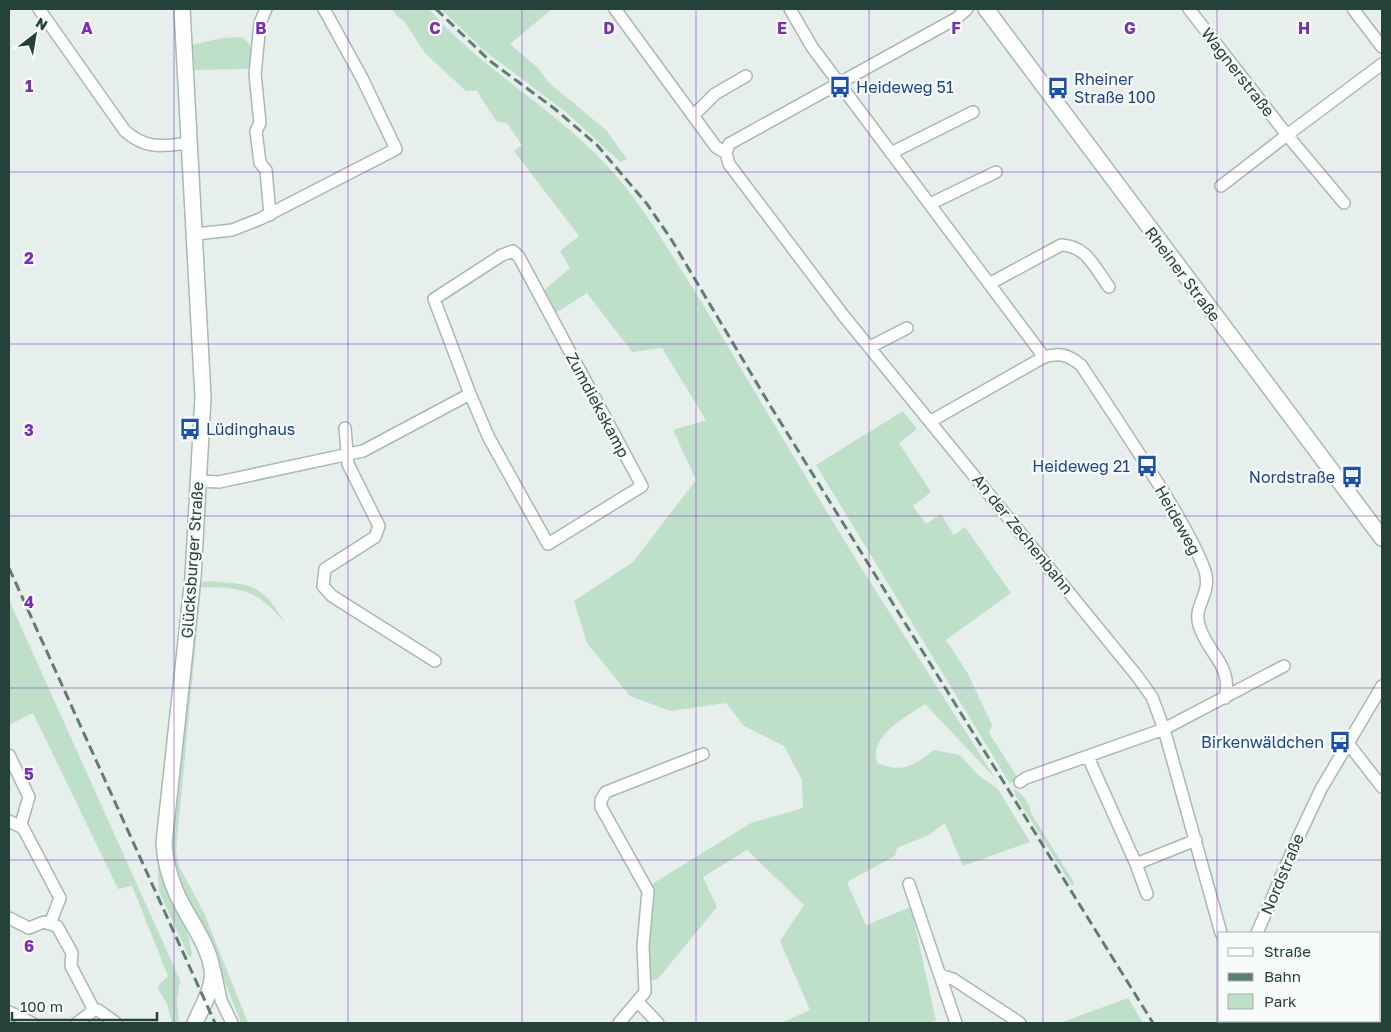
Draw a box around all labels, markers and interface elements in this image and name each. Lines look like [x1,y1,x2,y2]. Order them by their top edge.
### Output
north arrow [10,10,60,60]
text: N [33,13,51,33]
text: A [81,18,93,38]
text: B [255,18,267,38]
text: C [429,18,441,38]
text: D [603,18,615,38]
text: E [777,18,787,38]
text: F [951,18,961,38]
text: G [1124,18,1136,38]
text: H [1298,18,1310,38]
street label: Wagnerstraße [1197,23,1279,121]
place label: Rheiner Straße 100 [1074,69,1156,107]
bus stop icon: Heideweg 51 [827,74,853,100]
bus stop icon: Rheiner Straße 100 [1045,75,1071,101]
text: 1 [25,76,33,96]
place label: Heideweg 51 [856,77,954,97]
street label: Rheiner Straße [1141,223,1225,325]
text: 2 [24,248,34,268]
street label: Zumdiekskamp [562,349,634,461]
bus stop icon: Lüdinghaus [177,416,203,442]
place label: Lüdinghaus [206,419,295,439]
text: 3 [24,420,34,440]
bus stop icon: Heideweg 21 [1134,453,1160,479]
place label: Heideweg 21 [1032,456,1130,476]
bus stop icon: Nordstraße [1339,464,1365,490]
place label: Nordstraße [1249,467,1335,487]
street label: An der Zechenbahn [968,470,1078,598]
street label: Glücksburger Straße [177,481,207,639]
street label: Heideweg [1151,482,1205,558]
text: 4 [24,592,34,612]
bus stop icon: Birkenwäldchen [1327,729,1353,755]
place label: Birkenwäldchen [1201,732,1324,752]
text: 5 [24,764,34,784]
street label: Nordstraße [1256,830,1308,918]
legend [1218,932,1381,1022]
text: 6 [24,936,34,956]
text: Straße [1264,942,1311,960]
text: Bahn [1264,967,1301,985]
scale bar [12,990,158,1022]
text: Park [1264,992,1297,1010]
text: 100 m [20,997,63,1015]

